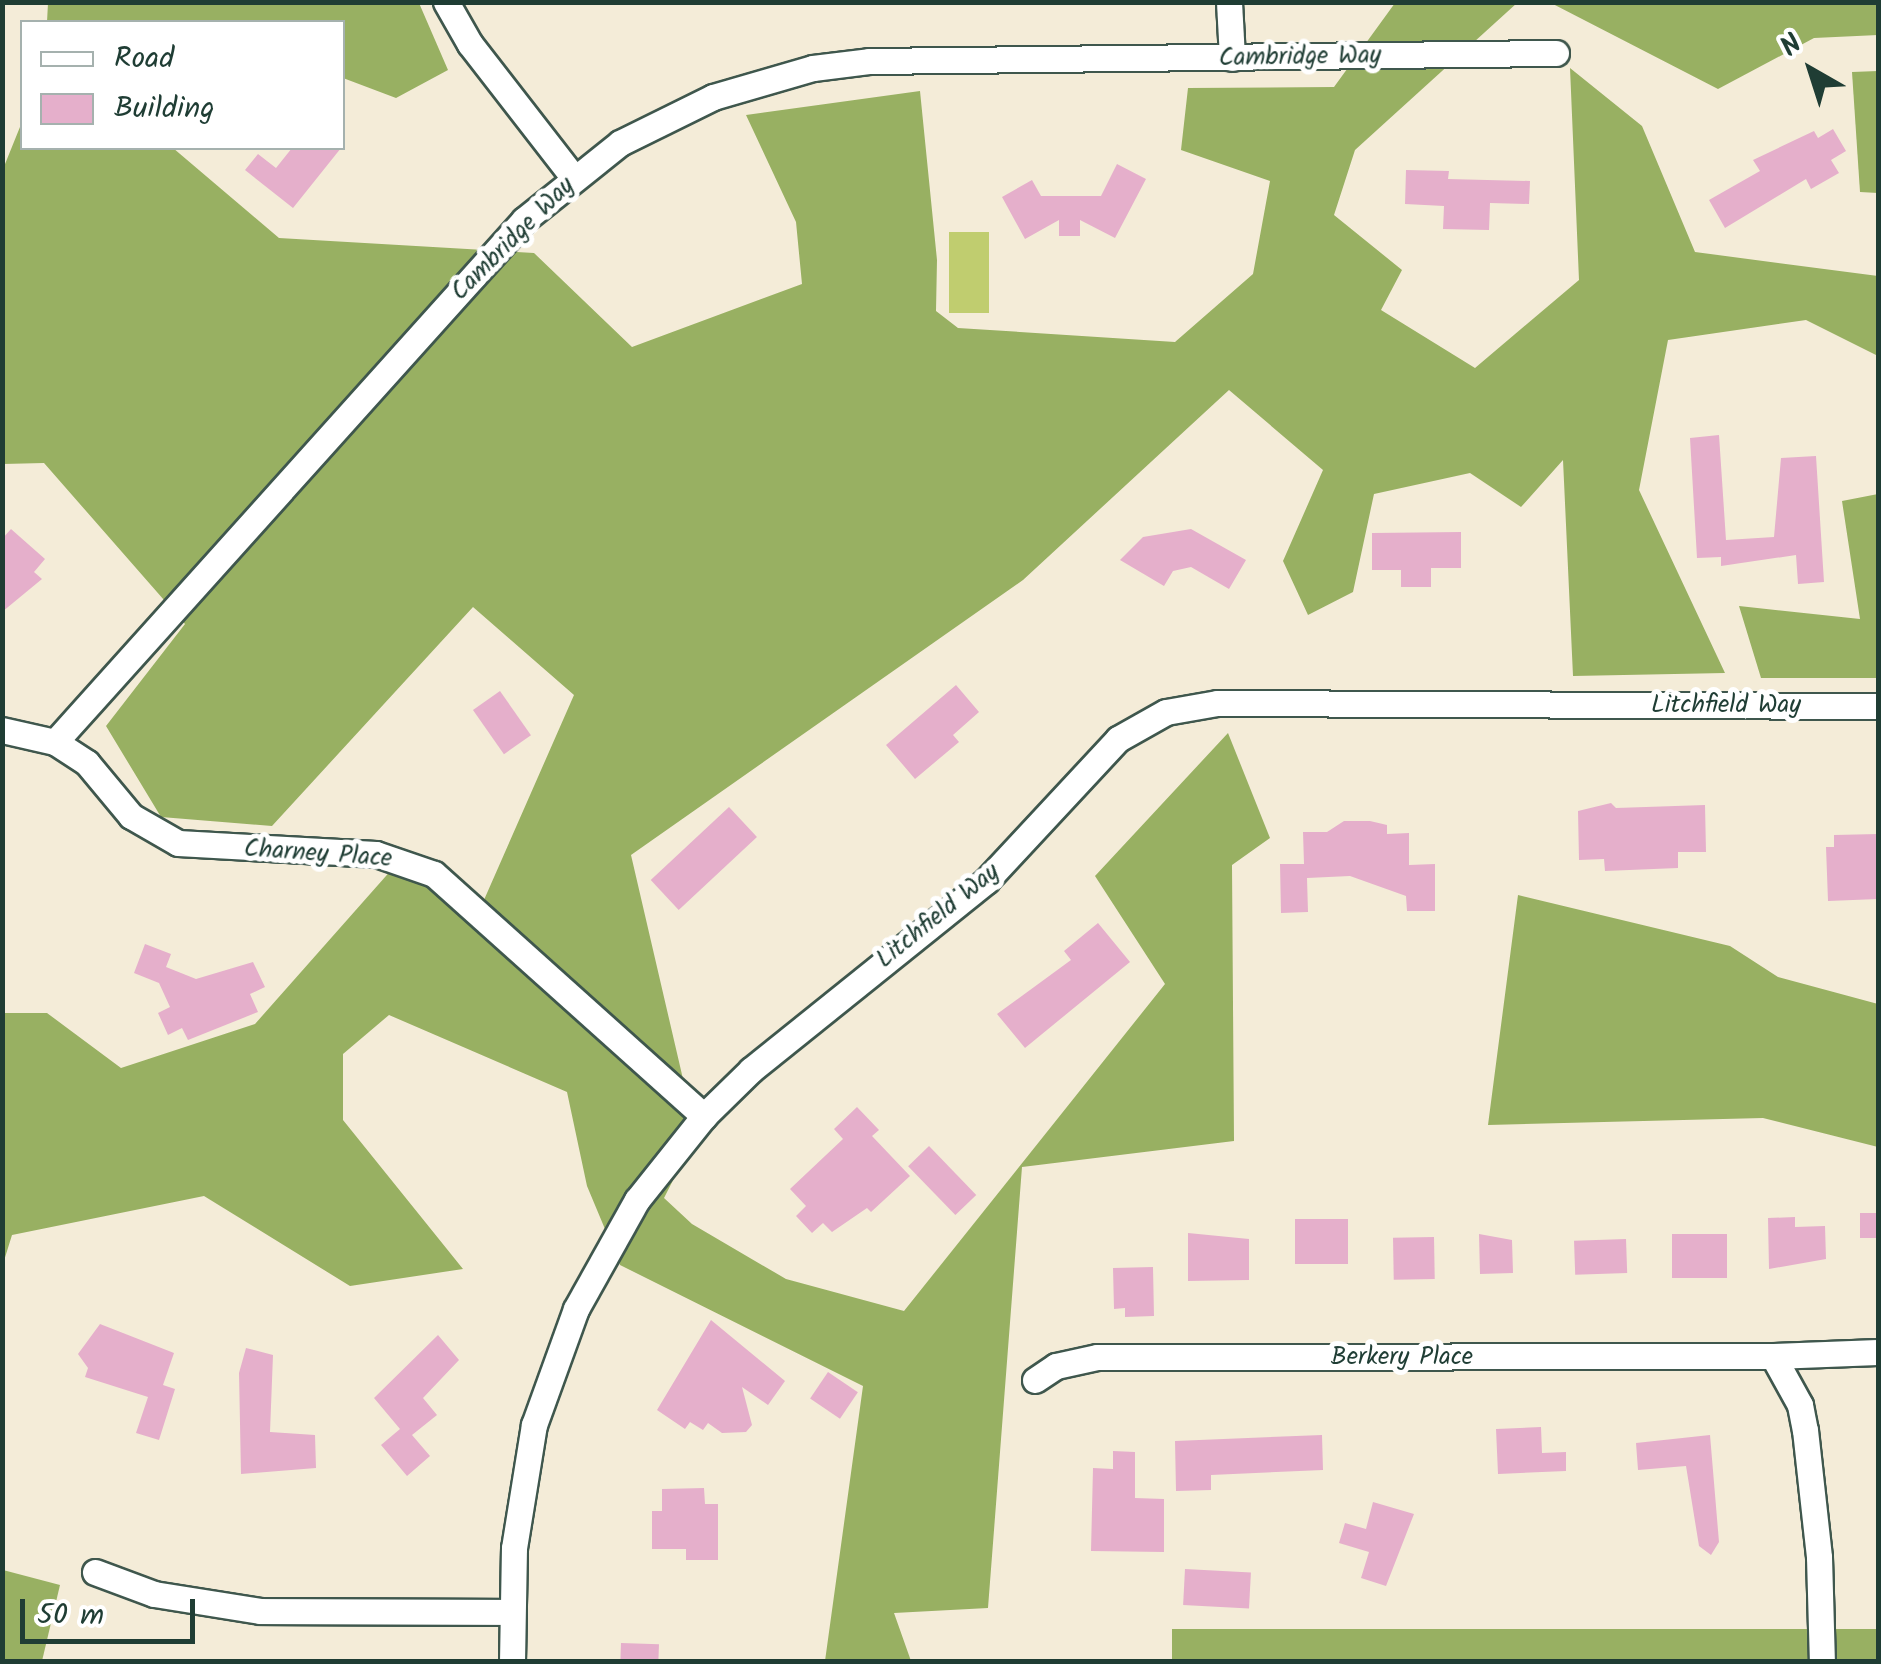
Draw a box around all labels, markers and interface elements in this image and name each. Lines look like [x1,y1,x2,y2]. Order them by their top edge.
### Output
legend [20,20,345,150]
north arrow [1761,20,1861,120]
text: N [1771,23,1813,69]
text: Road [114,35,174,83]
street label: Cambridge Way [1218,41,1382,73]
text: Building [114,85,214,133]
street label: Cambridge Way [445,171,581,307]
street label: Litchfield Way [1651,690,1801,720]
street label: Charney Place [243,834,393,874]
street label: Litchfield Way [870,857,1006,975]
street label: Berkery Place [1331,1342,1473,1372]
scale bar [25,1579,200,1641]
text: 50 m [37,1592,104,1640]

